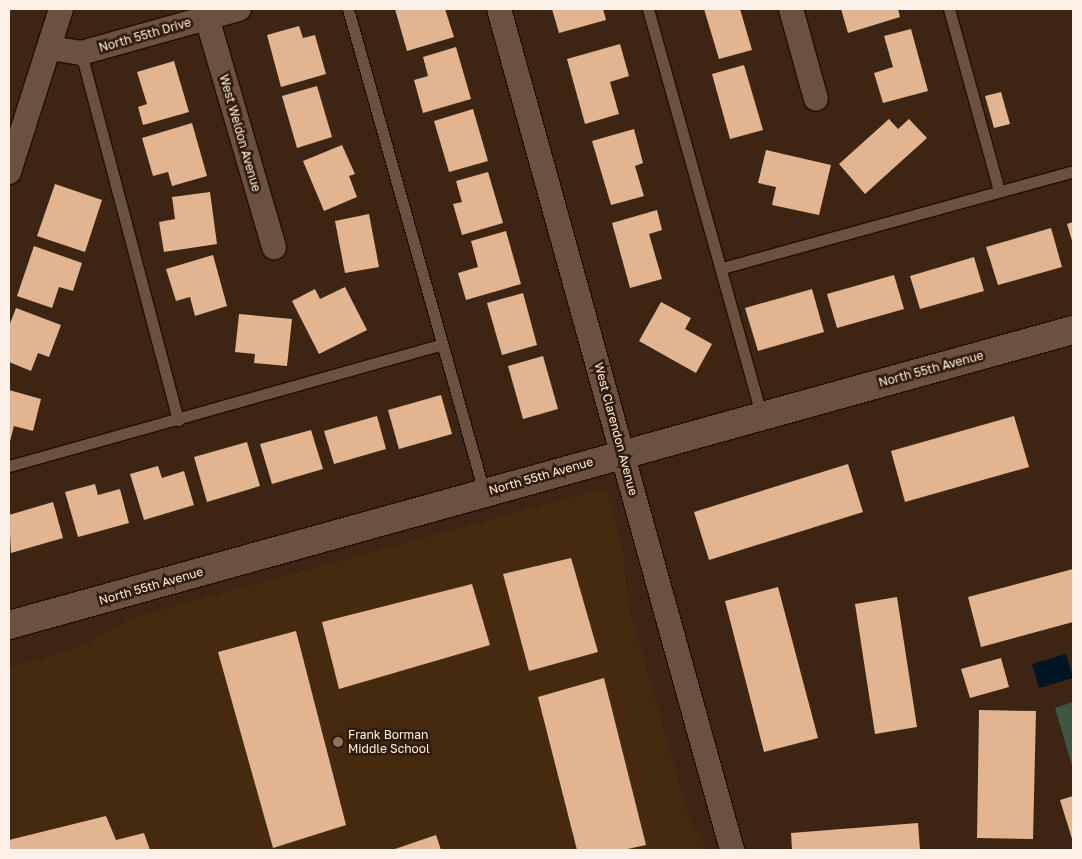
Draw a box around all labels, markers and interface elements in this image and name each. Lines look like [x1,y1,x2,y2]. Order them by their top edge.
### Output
street label: North 55th Drive [97,15,193,55]
street label: West Weldon Avenue [216,73,264,193]
street label: North 55th Avenue [877,348,985,390]
street label: West Clarendon Avenue [591,361,641,497]
street label: North 55th Avenue [487,454,595,498]
street label: North 55th Avenue [97,564,205,608]
place label: Frank Borman Middle School [348,728,430,756]
marker: Frank Borman Middle School [332,736,344,748]

